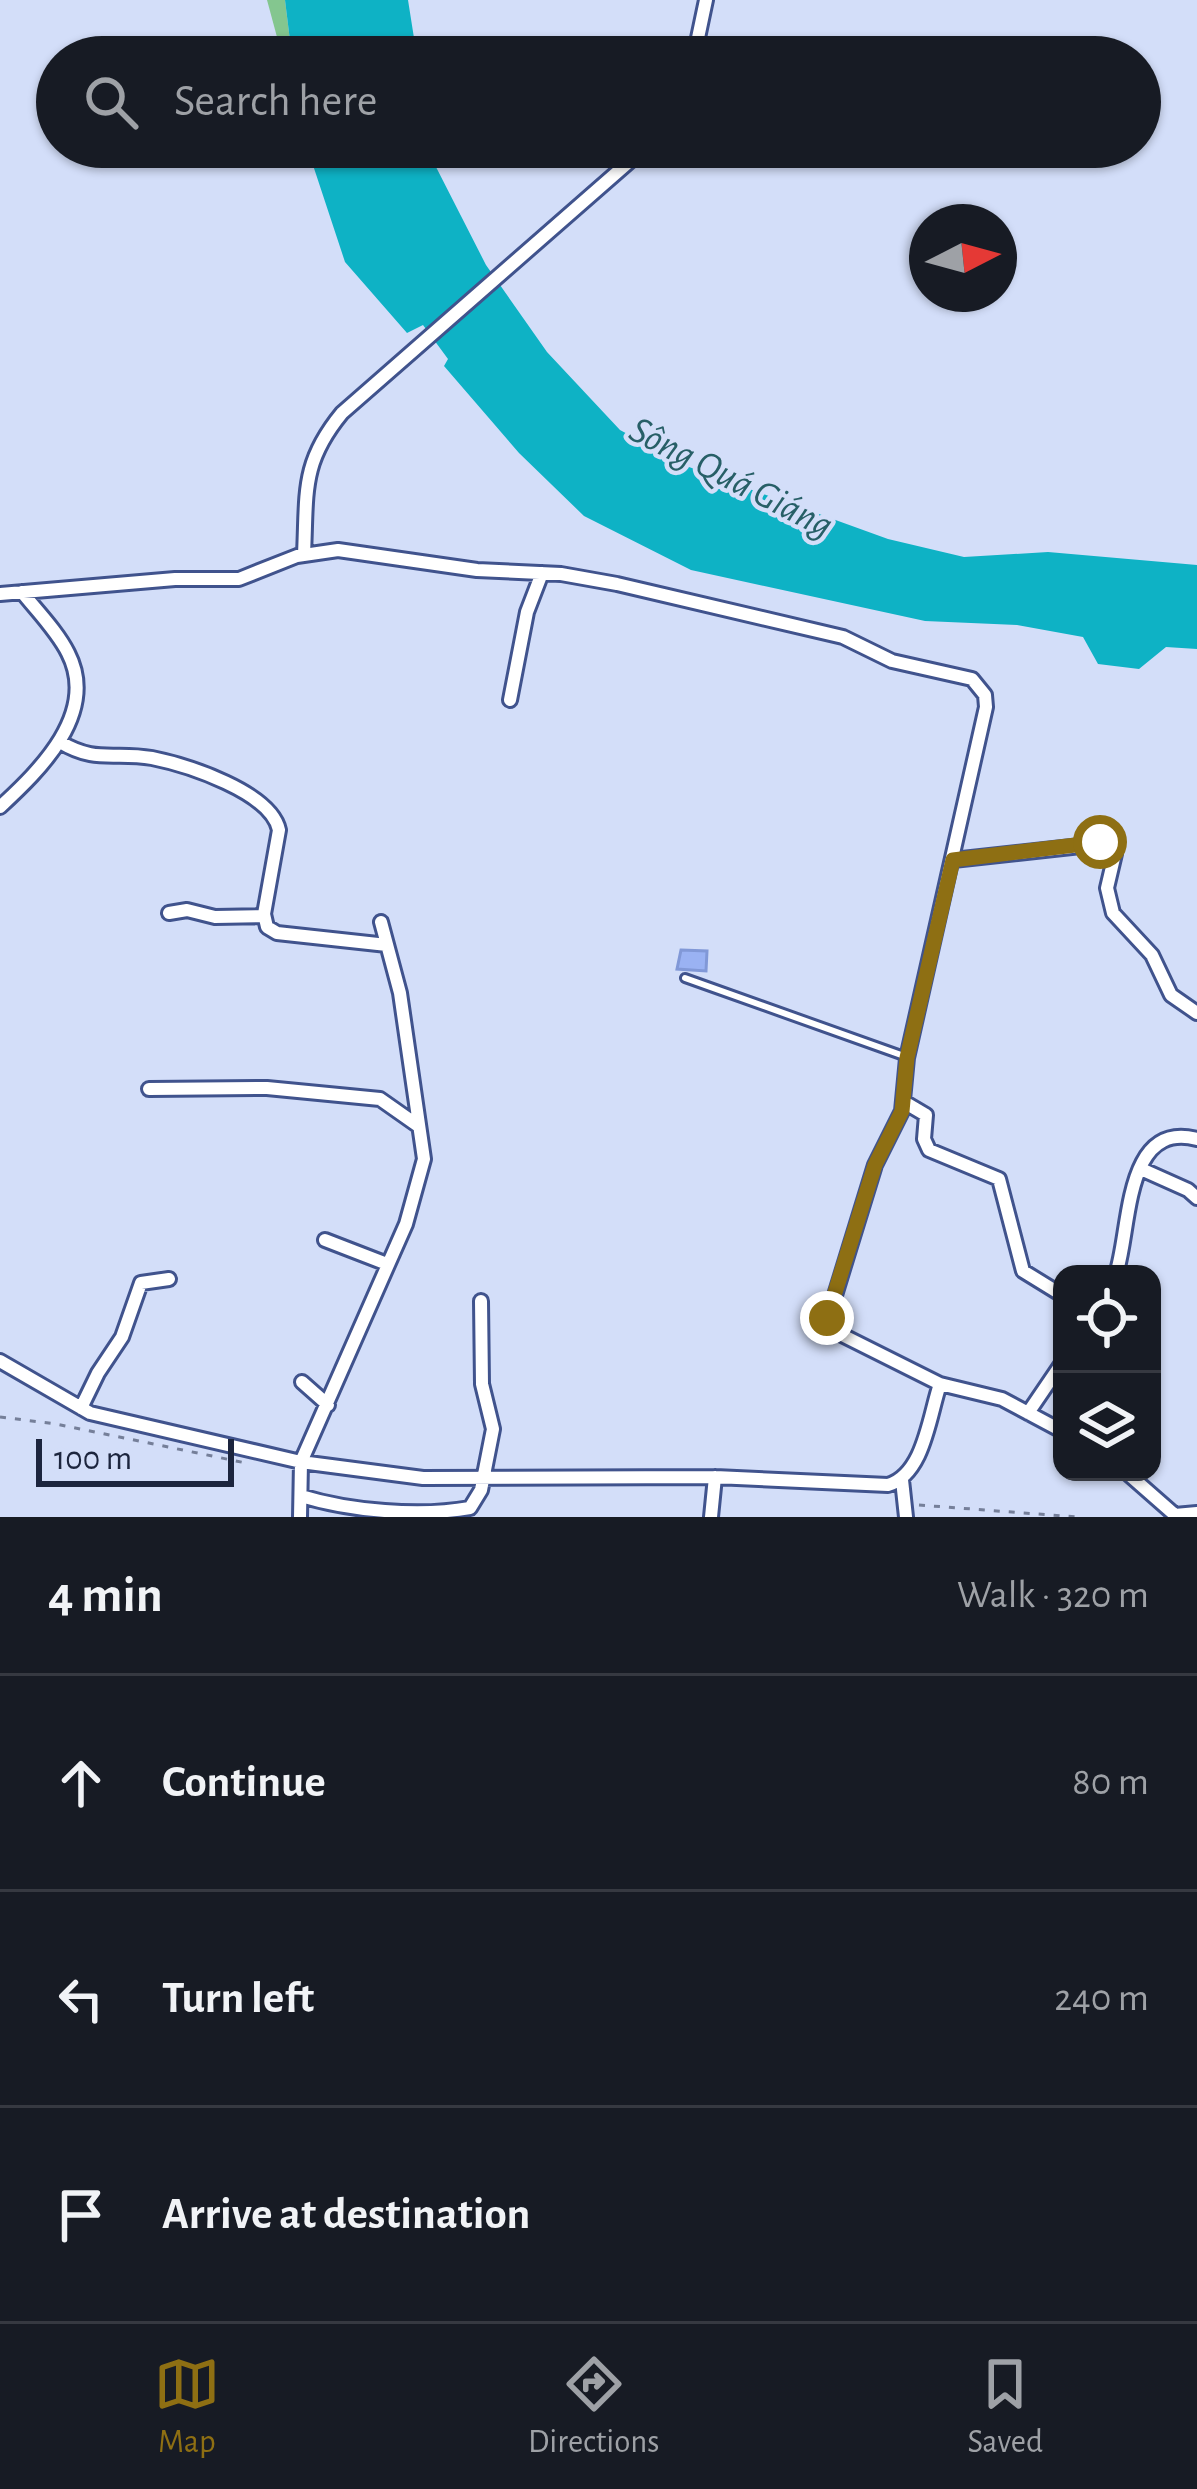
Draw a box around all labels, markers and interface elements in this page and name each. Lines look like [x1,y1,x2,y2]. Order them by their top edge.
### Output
search box [36,36,1161,168]
icon: search [78,69,144,135]
text: Search here [174,79,377,124]
north arrow [909,204,1017,312]
water label: Sông Quá Giáng [623,410,839,546]
route start [1073,815,1127,869]
map controls [1053,1265,1161,1481]
button: locate [1053,1265,1161,1373]
route end [800,1291,854,1345]
button: layers [1053,1373,1161,1481]
scale bar [36,1433,234,1486]
text: 100 m [54,1443,132,1476]
text: 4 min [48,1570,163,1621]
text: Walk · 320 m [957,1576,1149,1615]
icon: ahead [48,1750,114,1816]
text: Continue [162,1760,326,1805]
text: 80 m [1072,1763,1149,1802]
icon: left [48,1966,114,2032]
text: Turn left [162,1976,314,2021]
text: 240 m [1054,1979,1149,2018]
icon: arrive [48,2182,114,2248]
text: Arrive at destination [162,2192,530,2237]
tab: Map [154,2351,220,2463]
tab: Directions [528,2351,659,2463]
tab: Saved [967,2351,1043,2463]

